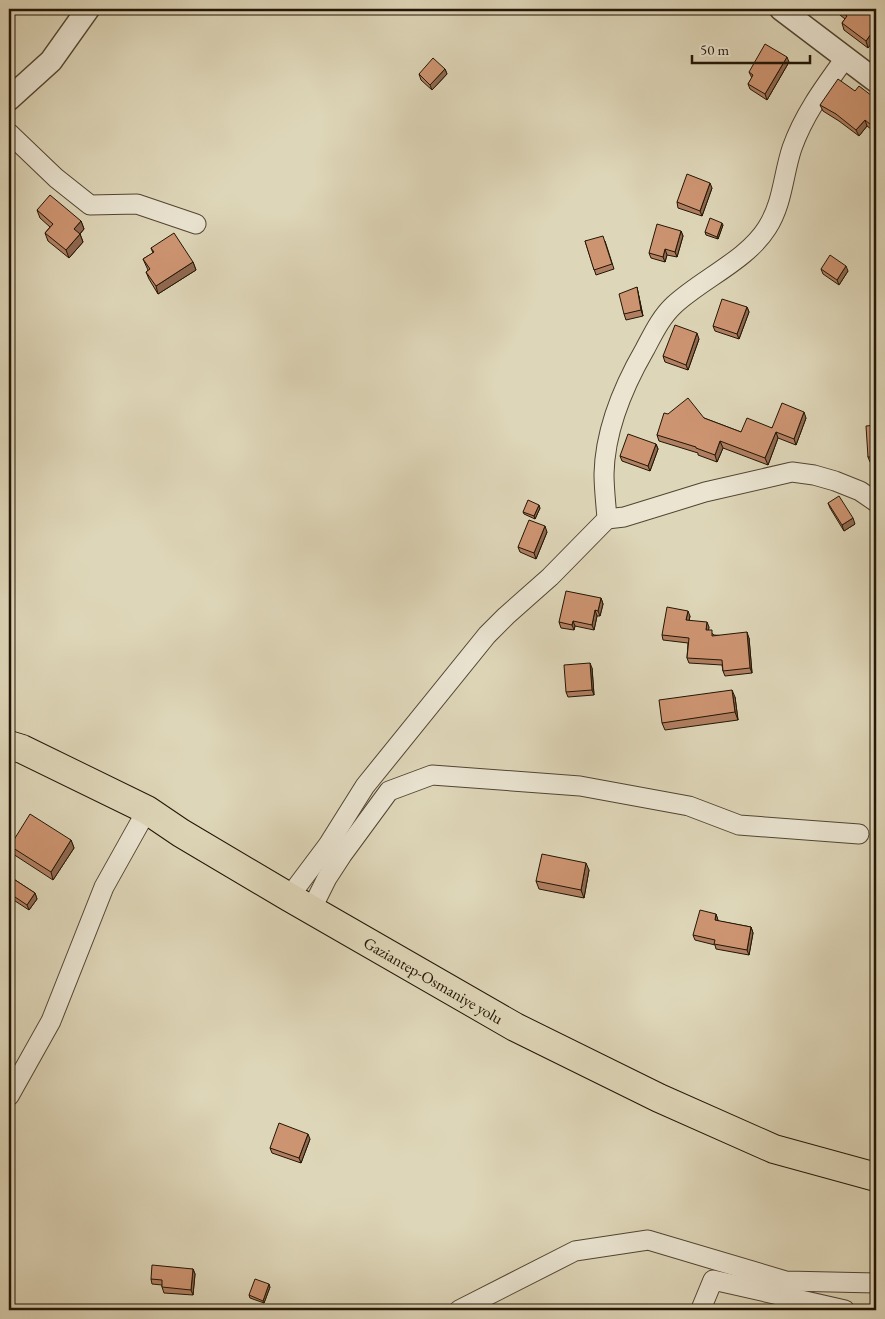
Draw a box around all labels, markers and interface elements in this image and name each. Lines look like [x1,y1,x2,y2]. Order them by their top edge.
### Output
scale bar [692,32,810,64]
text: 50 m [700,40,729,59]
street label: Gaziantep-Osmaniye yolu [360,932,508,1029]

